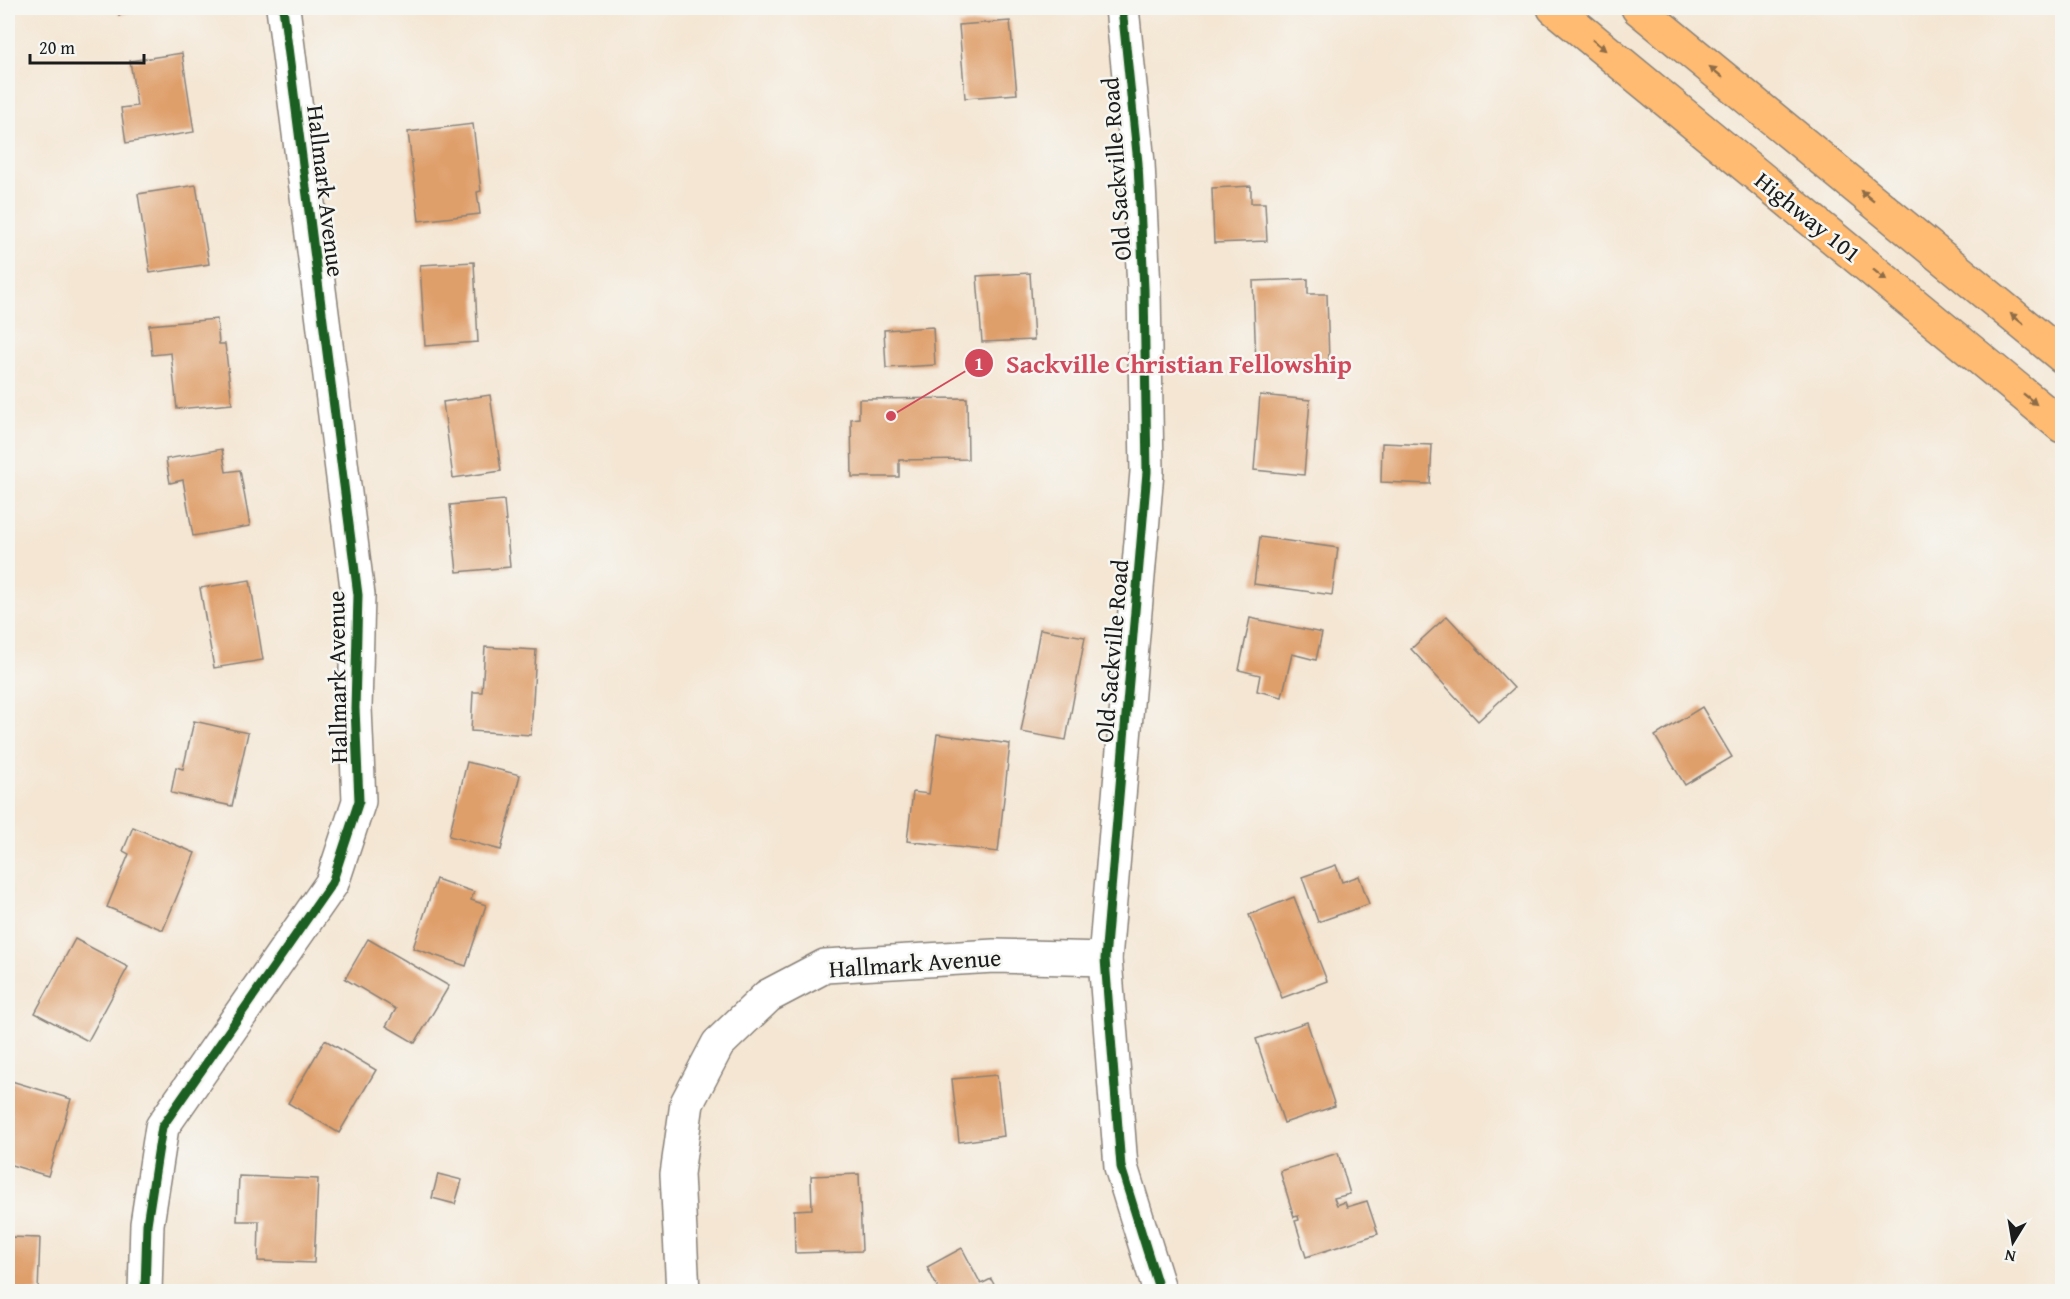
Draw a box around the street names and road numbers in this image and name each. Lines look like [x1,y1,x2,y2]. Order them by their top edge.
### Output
street label: Old Sackville Road [1092,76,1140,262]
street label: Hallmark Avenue [298,103,354,279]
street label: Highway 101 [1747,163,1869,271]
street label: Old Sackville Road [1087,558,1137,744]
street label: Hallmark Avenue [318,590,356,764]
street label: Hallmark Avenue [828,940,1002,986]

